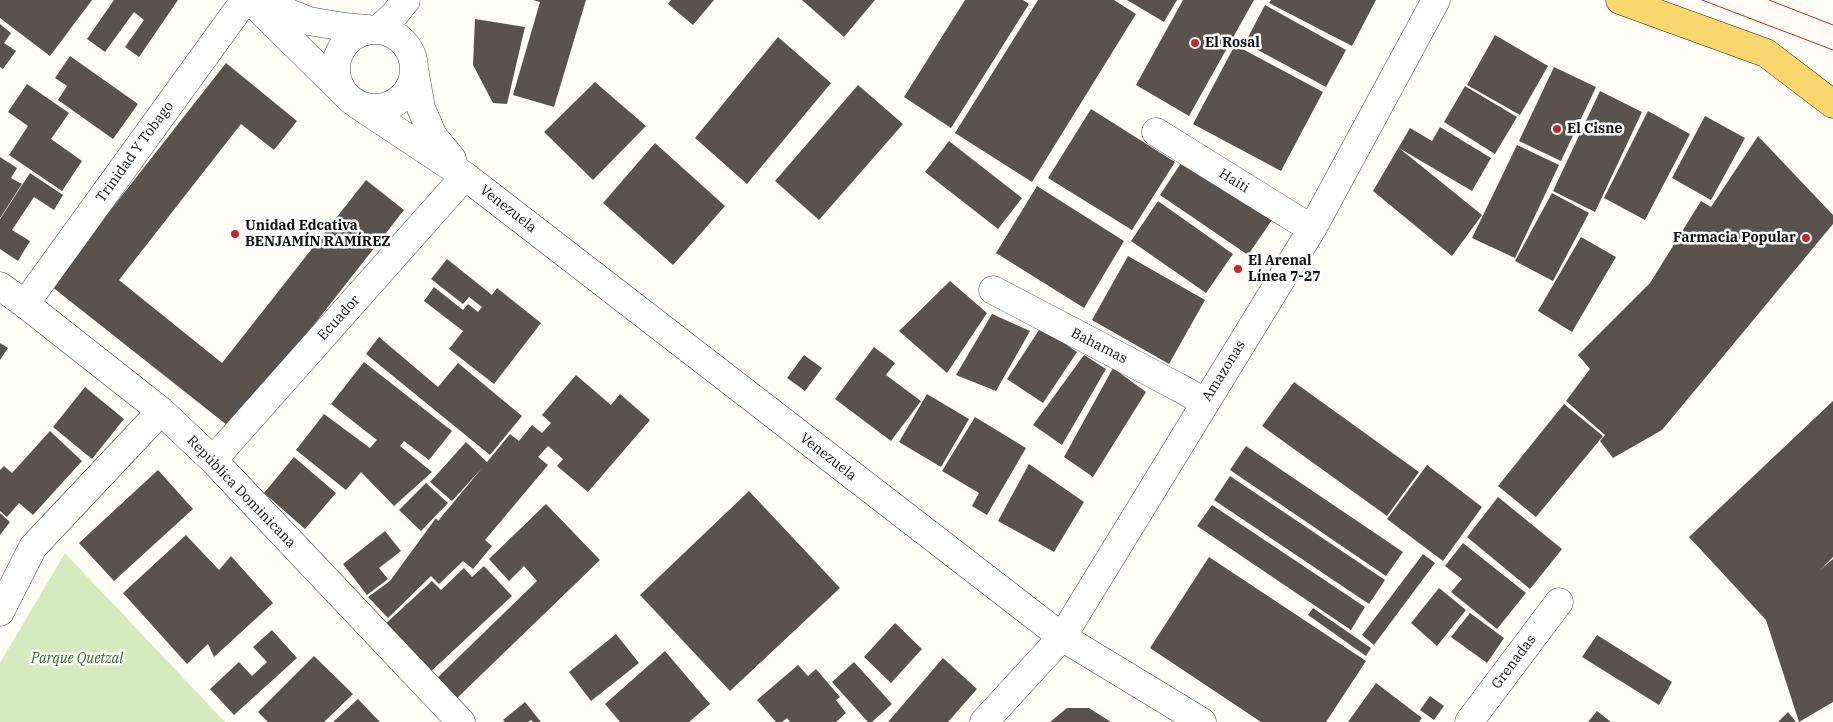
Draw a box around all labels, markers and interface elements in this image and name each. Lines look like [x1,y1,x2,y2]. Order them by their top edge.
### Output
place label: El Rosal [1205,35,1260,51]
marker: El Rosal [1189,37,1201,49]
street label: Trinidad Y Tobago [93,98,177,206]
place label: El Cisne [1567,121,1622,137]
marker: El Cisne [1551,123,1563,135]
street label: Haiti [1216,165,1252,197]
street label: Venezuela [476,182,540,236]
place label: Unidad Edcativa BENJAMÍN RAMÍREZ [245,218,390,250]
marker: Unidad Edcativa BENJAMÍN RAMÍREZ [229,228,241,240]
place label: Farmacia Popular [1673,230,1796,246]
marker: Farmacia Popular [1800,232,1812,244]
place label: El Arenal Línea 7-27 [1248,253,1321,286]
marker: El Arenal Línea 7-27 [1232,263,1244,275]
street label: Ecuador [314,292,364,344]
street label: Bahamas [1068,325,1130,367]
street label: Amazonas [1199,337,1249,405]
street label: Venezuela [796,430,860,484]
street label: República Dominicana [183,432,299,552]
street label: Grenadas [1488,632,1540,692]
park label: Parque Quetzal [31,651,123,667]

